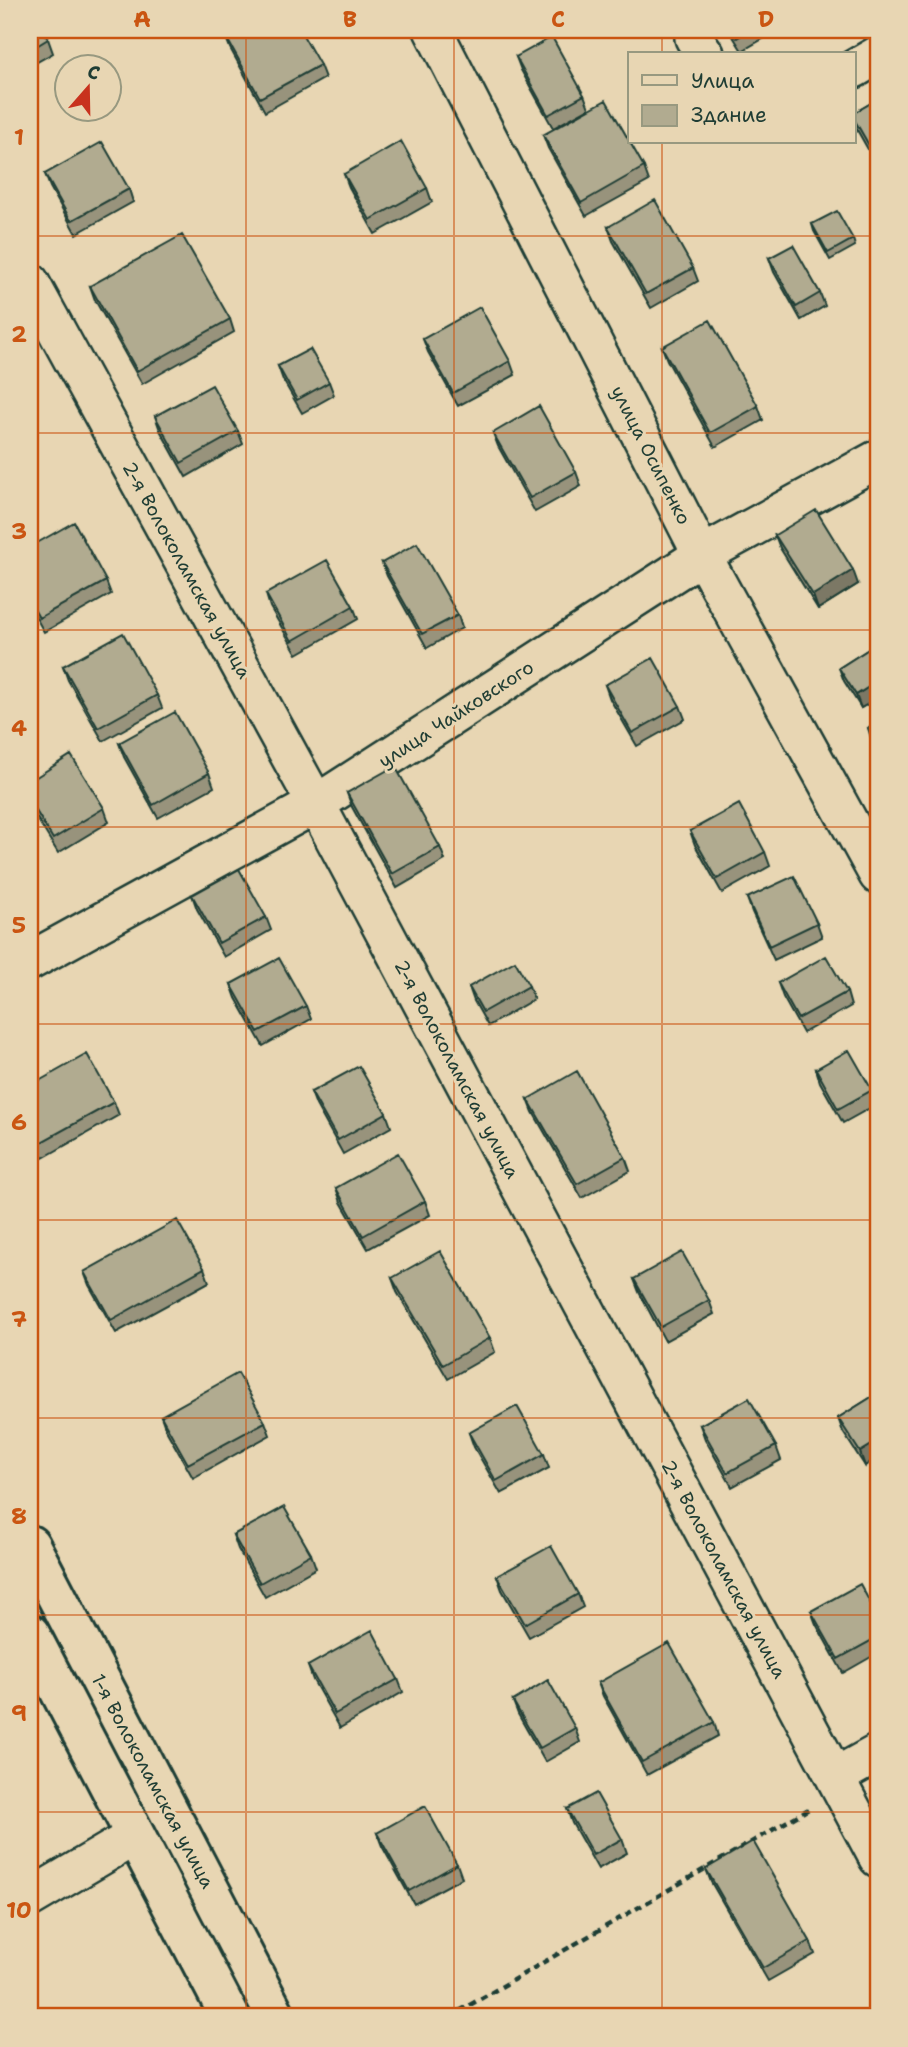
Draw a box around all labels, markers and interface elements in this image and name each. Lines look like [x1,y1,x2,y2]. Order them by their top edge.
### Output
text: A [133,4,151,34]
text: B [343,4,357,34]
text: C [551,4,565,34]
text: D [758,4,774,34]
north arrow [52,52,122,122]
legend [628,52,856,144]
text: С [84,59,103,86]
text: Улица [691,67,754,95]
text: Здание [691,101,767,129]
text: 1 [14,122,24,152]
text: 2 [11,319,27,349]
street label: улица Осипенко [605,381,697,529]
street label: 2-я Волоколамская улица [117,457,257,683]
text: 3 [11,516,27,546]
street label: улица Чайковского [374,654,538,774]
text: 4 [11,713,27,743]
text: 5 [12,910,26,940]
street label: 2-я Волоколамская улица [389,955,525,1183]
text: 6 [11,1107,27,1137]
text: 7 [11,1304,27,1334]
street label: 2-я Волоколамская улица [656,1455,792,1683]
text: 8 [11,1501,27,1531]
street label: 1-я Волоколамская улица [86,1669,220,1893]
text: 9 [11,1698,27,1728]
text: 10 [6,1895,32,1925]

